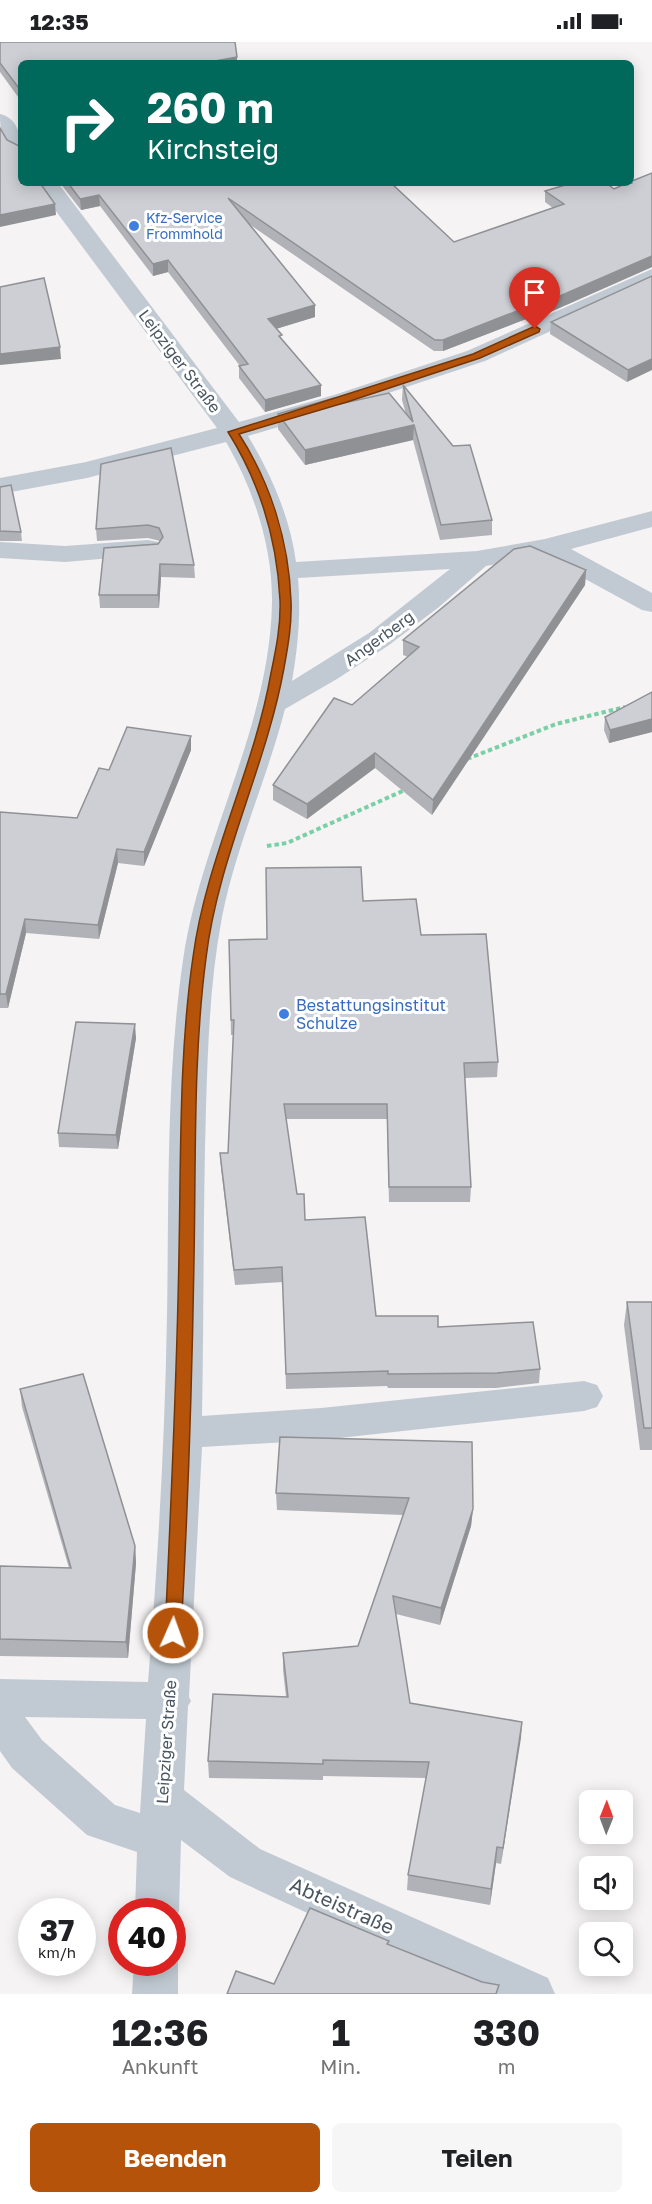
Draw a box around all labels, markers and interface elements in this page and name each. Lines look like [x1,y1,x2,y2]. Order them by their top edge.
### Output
text: 12:35 [30,8,89,35]
text: 260 m [147,82,274,132]
icon: right [48,84,126,162]
text: Kirchsteig [147,133,279,165]
place label: Kfz-Service Frommhold [146,209,223,242]
marker: Kfz-Service Frommhold [127,219,141,233]
pin [509,267,560,329]
icon: arrive [518,276,551,309]
street label: Leipziger Straße [135,305,225,417]
street label: Angerberg [340,606,418,670]
place label: Bestattungsinstitut Schulze [296,995,446,1033]
marker: Bestattungsinstitut Schulze [277,1007,291,1021]
position arrow [141,1601,205,1665]
street label: Leipziger Straße [152,1679,180,1805]
north arrow [579,1790,633,1844]
map controls [579,1790,633,1976]
button: sound [579,1856,633,1910]
street label: Abteistraße [287,1871,398,1939]
speed limit sign: 40 [108,1898,186,1976]
text: 37 [40,1912,74,1948]
button: search [579,1922,633,1976]
text: km/h [38,1943,76,1961]
text: 12:36 [112,2011,209,2054]
text: 1 [331,2011,350,2054]
text: 330 [473,2011,540,2054]
text: Ankunft [122,2054,199,2078]
text: Min. [320,2054,361,2078]
text: m [498,2054,515,2078]
button: Beenden [30,2123,320,2192]
button: Teilen [332,2123,622,2192]

